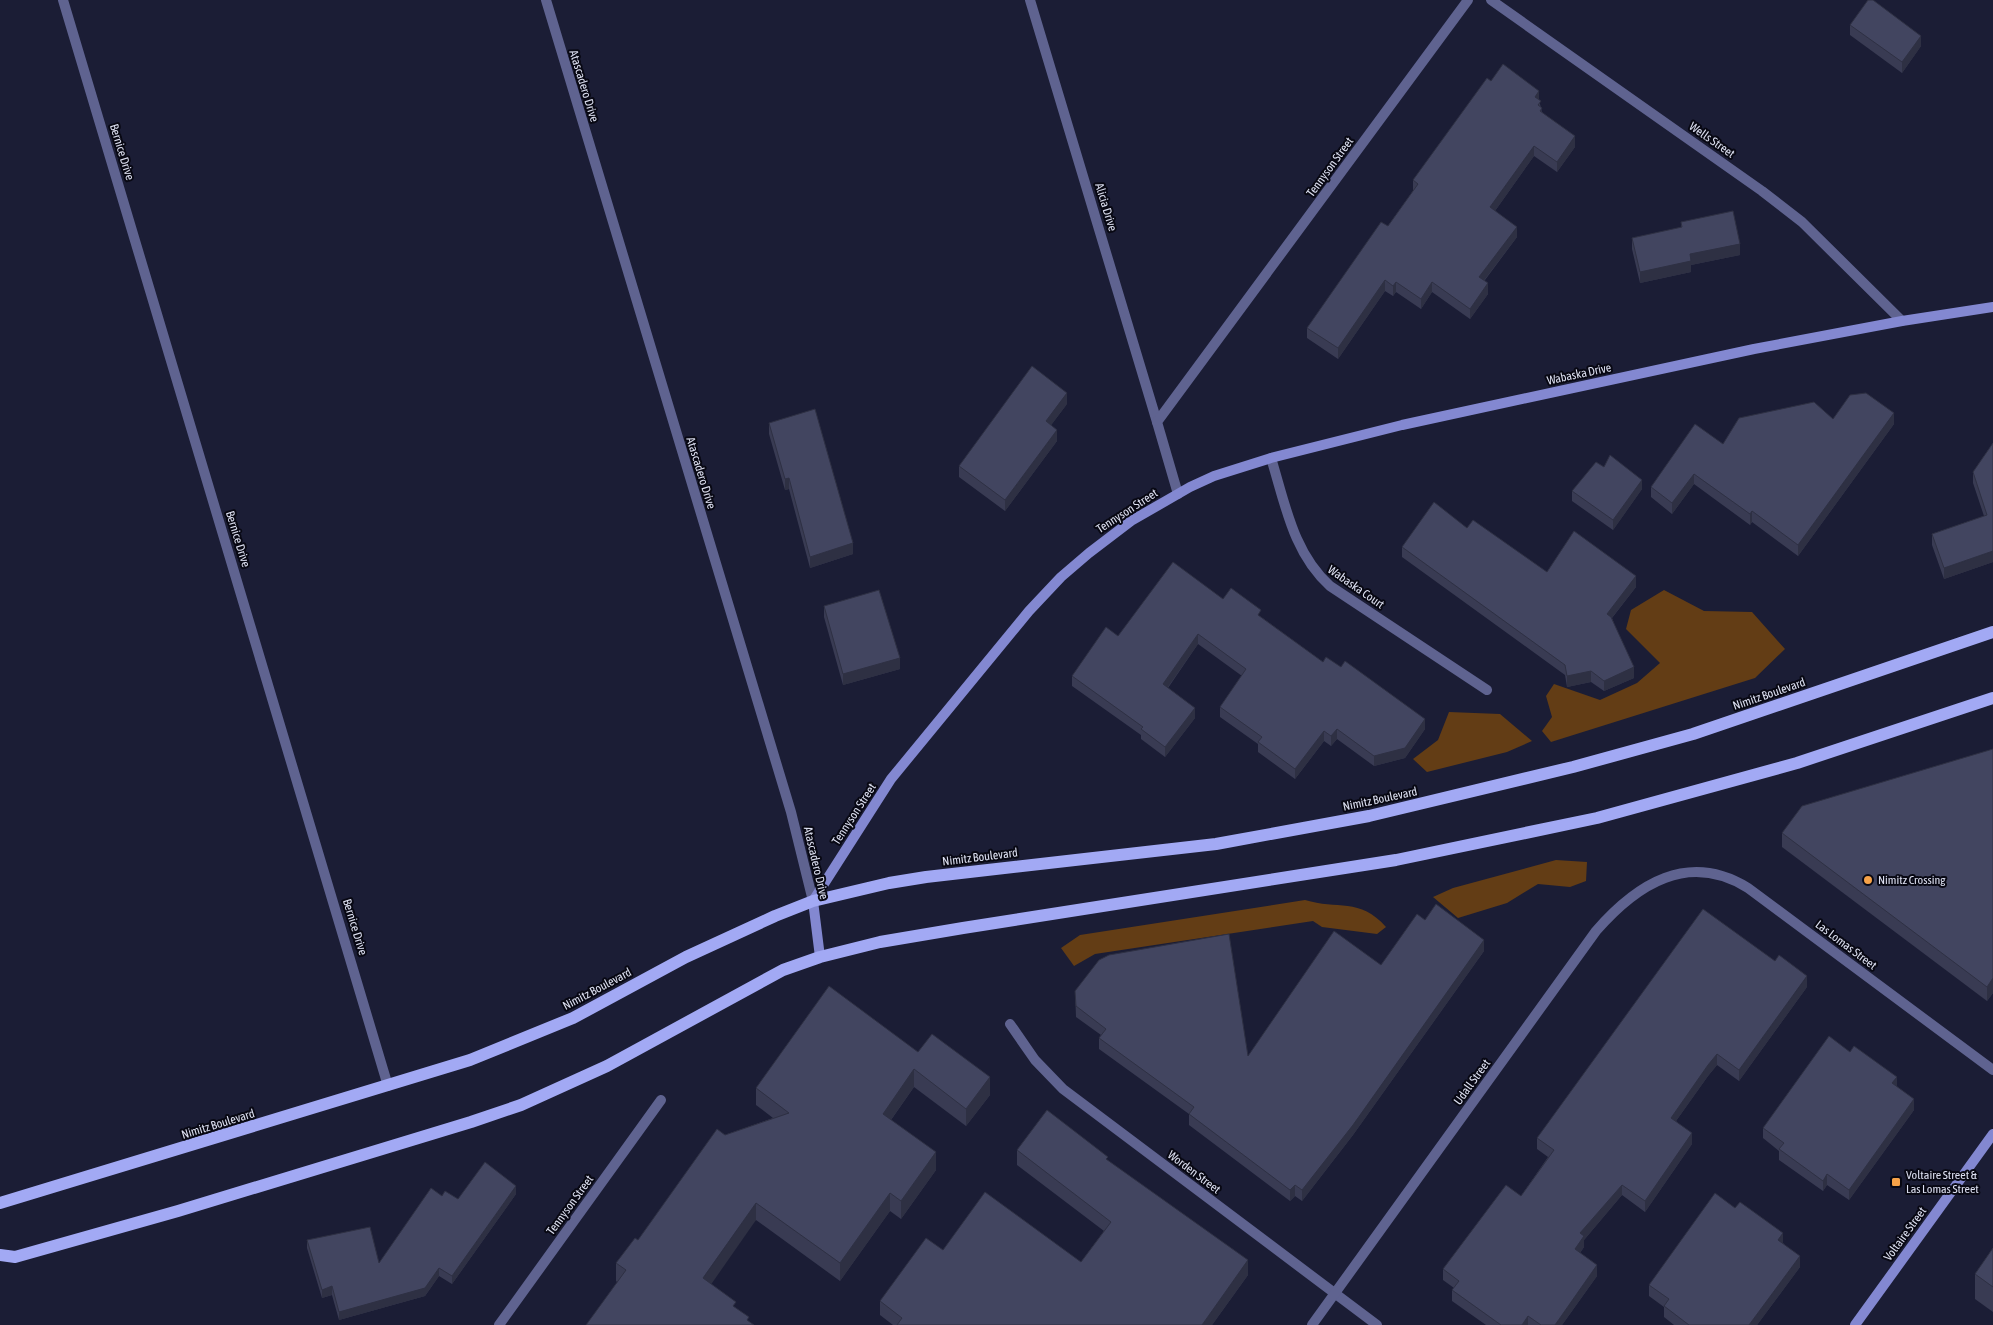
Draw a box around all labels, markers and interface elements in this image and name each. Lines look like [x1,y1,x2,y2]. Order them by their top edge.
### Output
street label: Atascadero Drive [566,48,602,124]
street label: Wells Street [1687,119,1738,161]
street label: Bernice Drive [107,122,137,182]
street label: Tennyson Street [1304,134,1357,200]
street label: Alicia Drive [1092,181,1120,233]
street label: Wabaska Drive [1546,360,1612,388]
street label: Atascadero Drive [683,435,719,511]
street label: Tennyson Street [1094,486,1161,536]
street label: Bernice Drive [223,509,253,569]
street label: Wabaska Court [1325,562,1387,612]
street label: Nimitz Boulevard [1731,675,1807,713]
street label: Tennyson Street [829,780,879,847]
street label: Nimitz Boulevard [1341,784,1419,814]
street label: Atascadero Drive [801,825,831,901]
street label: Nimitz Boulevard [942,845,1018,869]
place label: Nimitz Crossing [1878,873,1946,887]
marker: Nimitz Crossing [1862,874,1874,886]
street label: Bernice Drive [340,897,370,957]
street label: Las Lomas Street [1813,917,1880,973]
street label: Nimitz Boulevard [560,965,634,1013]
street label: Udall Street [1451,1056,1493,1107]
street label: Nimitz Boulevard [180,1106,256,1142]
street label: Worden Street [1165,1148,1224,1197]
place label: Voltaire Street & Las Lomas Street [1906,1168,1979,1196]
street label: Tennyson Street [544,1172,597,1238]
marker: Voltaire Street & Las Lomas Street [1890,1176,1902,1188]
street label: Voltaire Street [1881,1204,1930,1264]

